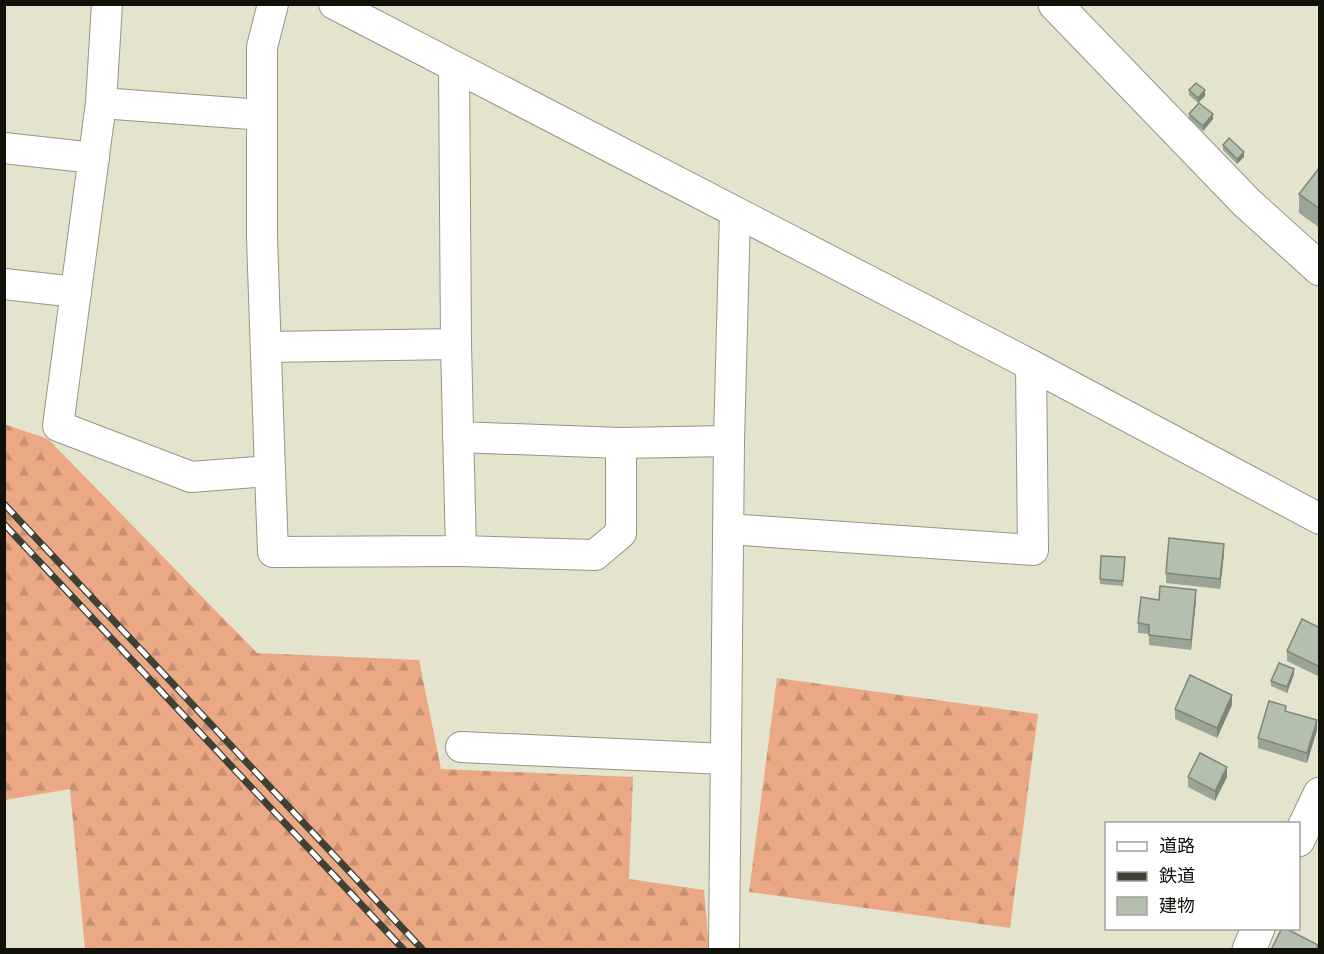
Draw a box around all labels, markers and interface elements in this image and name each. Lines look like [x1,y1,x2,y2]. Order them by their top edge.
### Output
legend [1105,822,1300,930]
text: 道路 [1159,834,1195,857]
text: 鉄道 [1159,864,1195,887]
text: 建物 [1159,894,1195,917]

